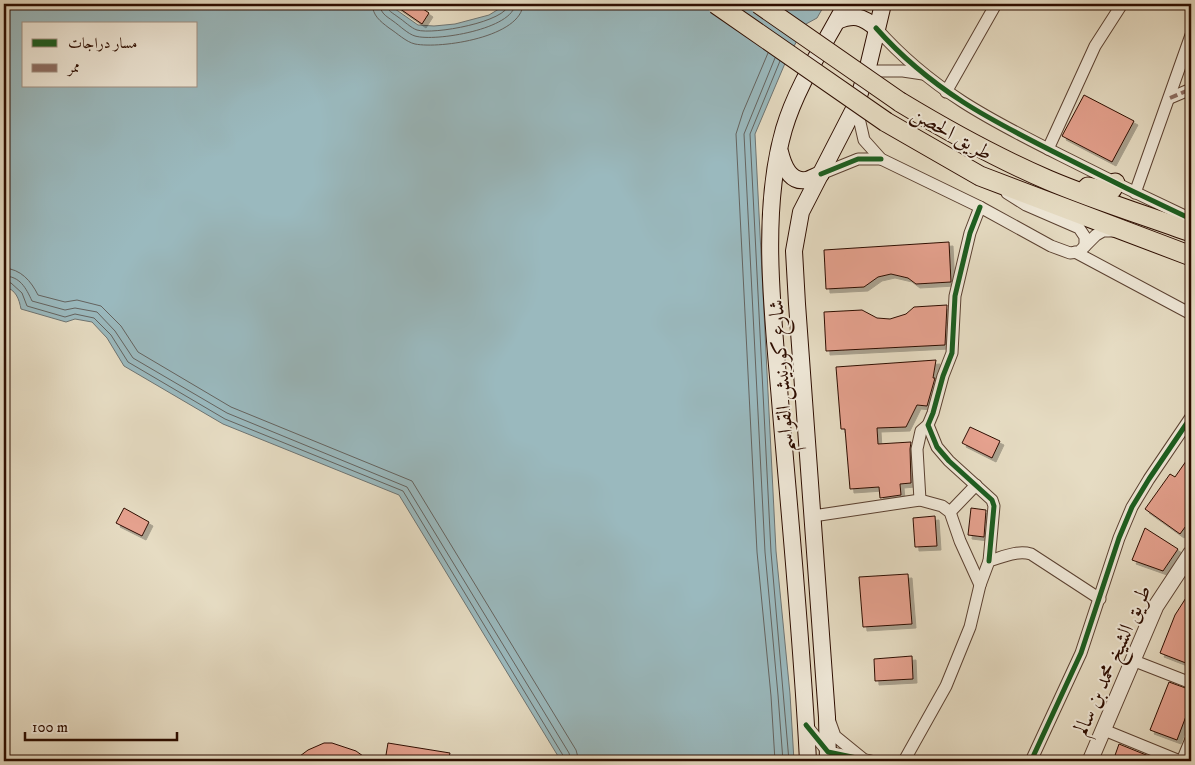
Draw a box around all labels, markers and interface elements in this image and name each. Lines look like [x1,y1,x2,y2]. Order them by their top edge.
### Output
legend [22,22,198,88]
text: مسار دراجات [68,34,137,53]
text: ممر [66,58,80,77]
street label: طريق الحصن [906,101,997,167]
street label: شارع كورنيش القواسم [764,298,807,453]
street label: طريق الشيخ محمد بن سالم [1068,581,1162,742]
scale bar [25,710,178,742]
text: 100 m [32,718,68,737]

